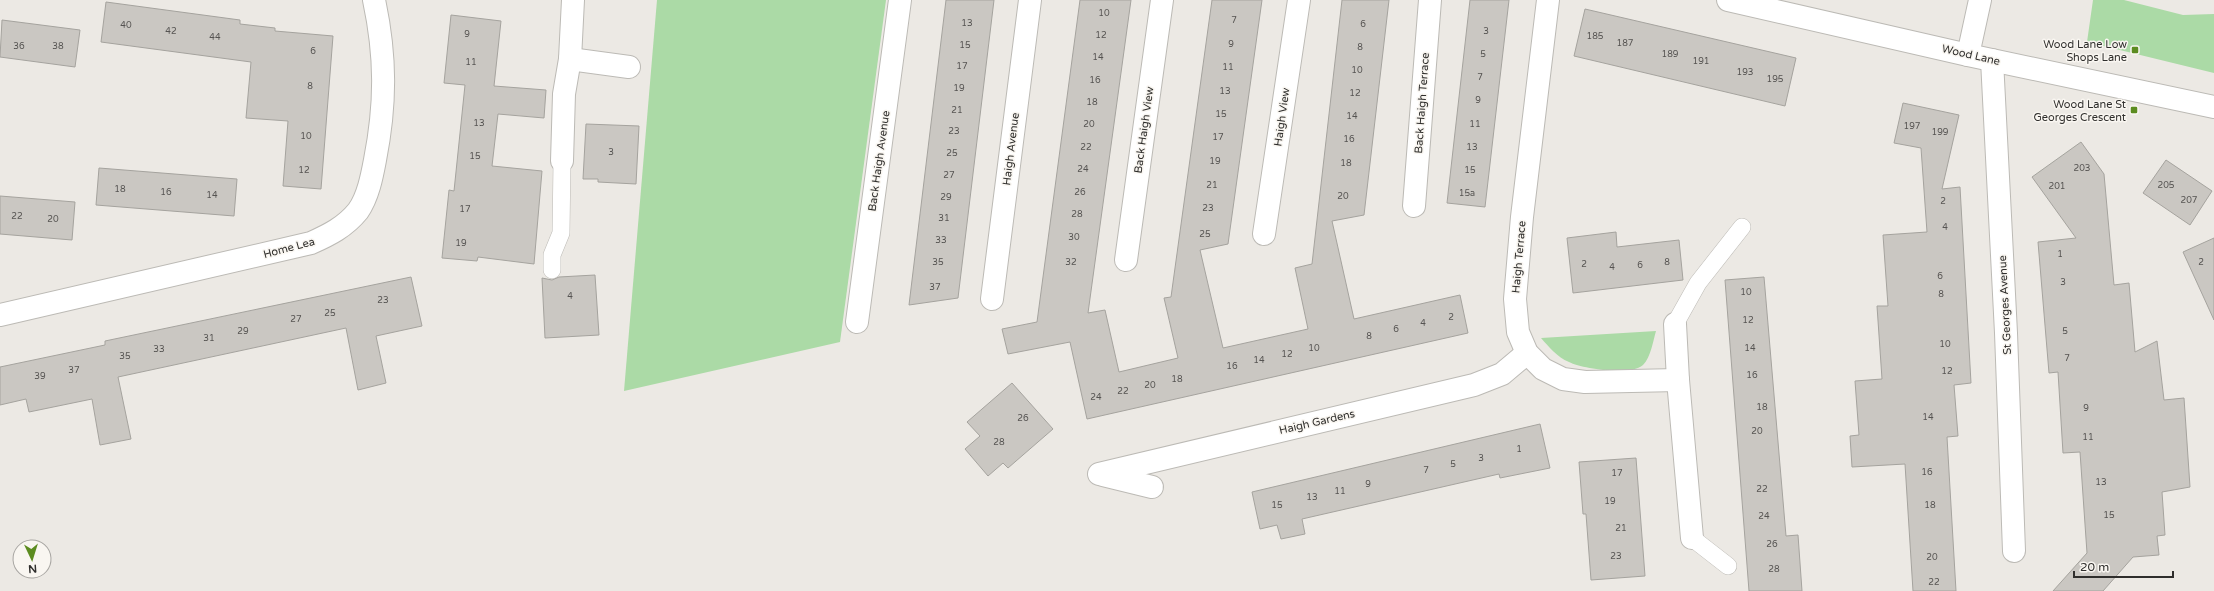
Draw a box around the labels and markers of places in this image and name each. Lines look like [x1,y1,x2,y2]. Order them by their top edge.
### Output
place label: Wood Lane Low Shops Lane [2043,38,2127,64]
marker: Wood Lane Low Shops Lane [2130,45,2140,55]
place label: Wood Lane St Georges Crescent [2033,98,2126,124]
marker: Wood Lane St Georges Crescent [2129,105,2139,115]

